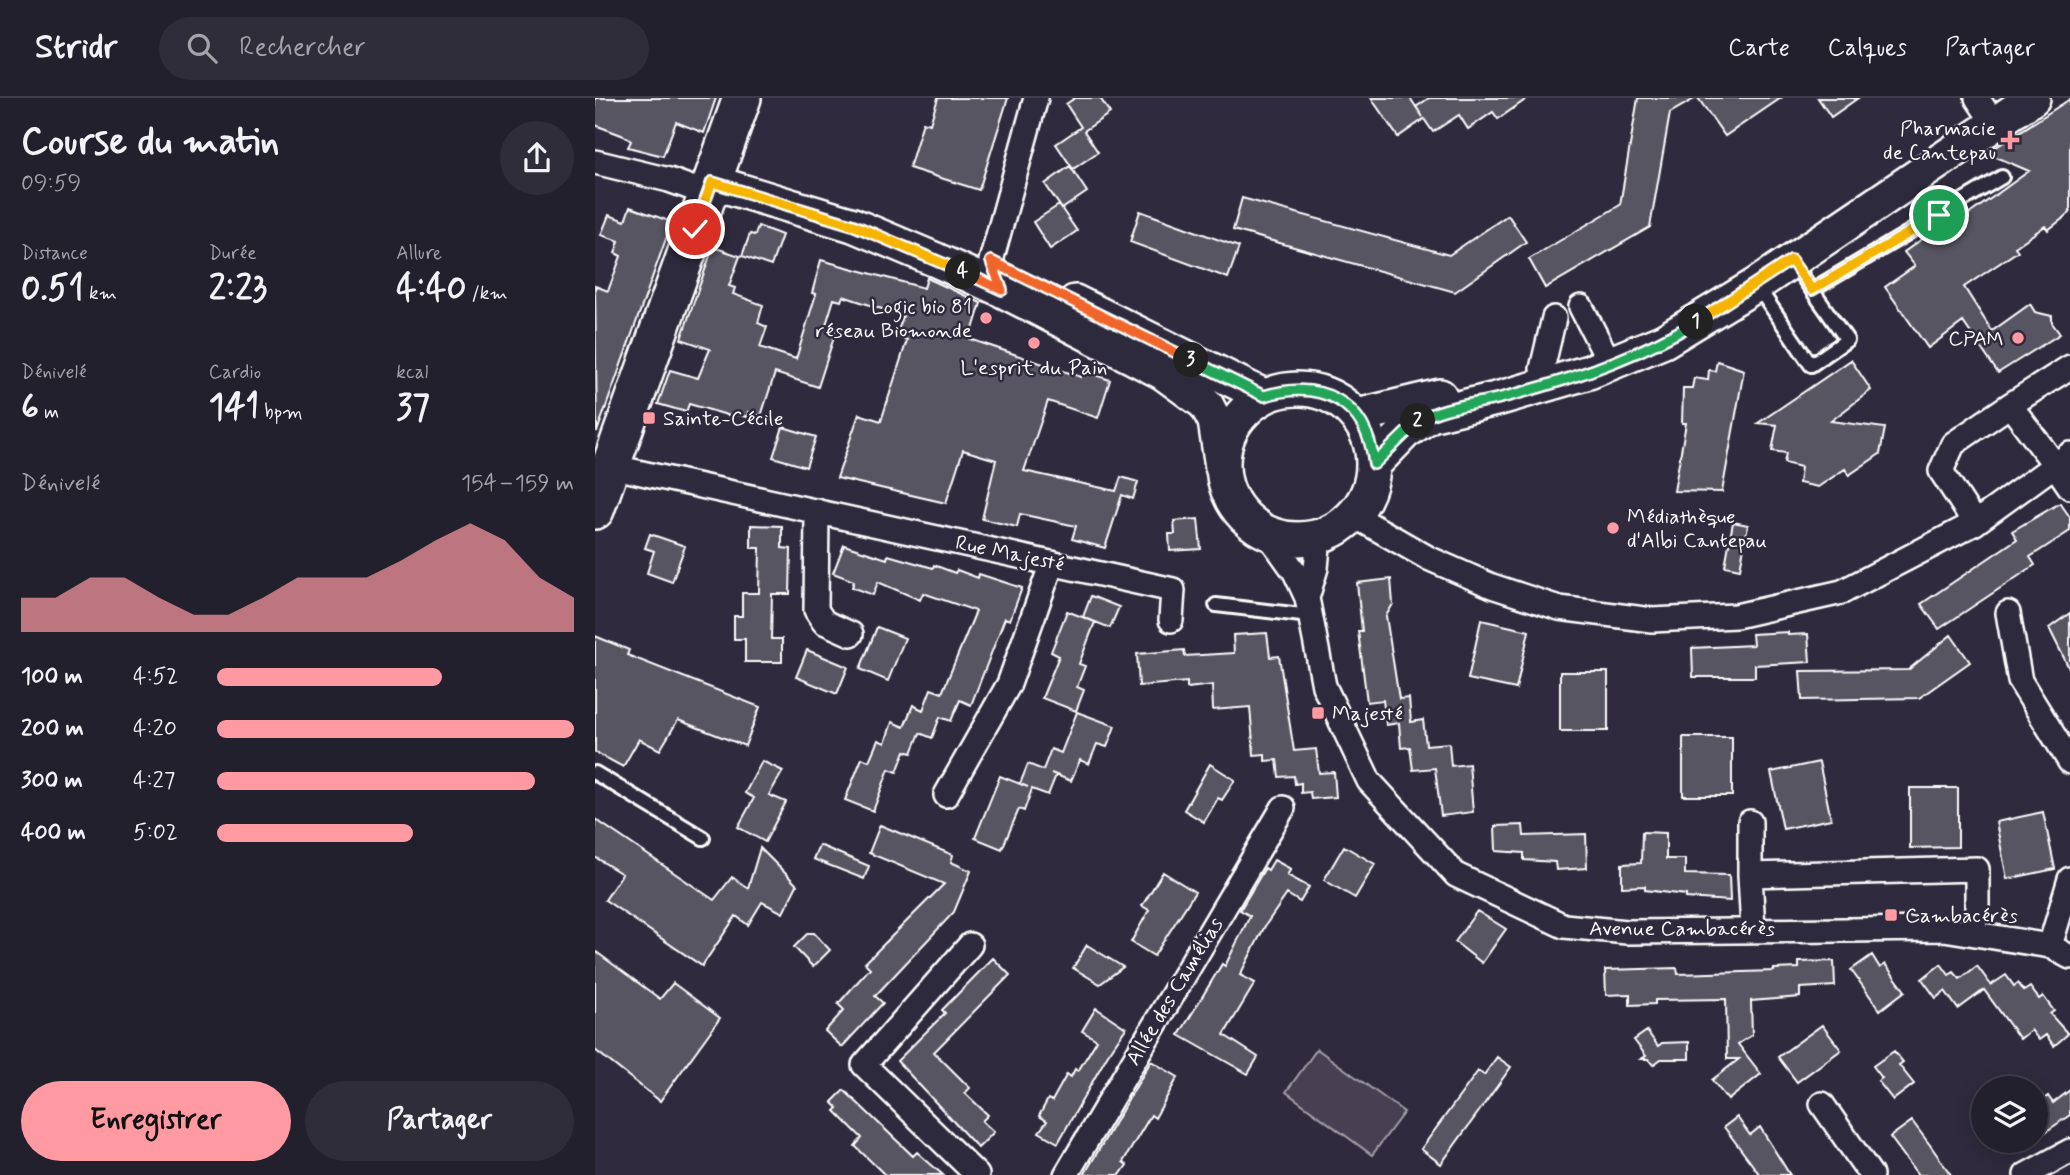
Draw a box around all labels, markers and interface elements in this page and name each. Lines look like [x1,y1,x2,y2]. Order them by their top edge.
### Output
search box [159,17,649,80]
text: Stridr [35,26,117,70]
icon: search [183,29,221,67]
text: Rechercher [239,31,366,65]
text: Carte [1728,33,1790,64]
text: Calques [1828,33,1907,64]
text: Partager [1945,33,2035,64]
place label: Pharmacie de Cantepau [1883,115,1996,167]
text: Course du matin [21,118,279,167]
button: share [500,121,574,195]
marker: Pharmacie de Cantepau [2002,132,2018,148]
text: 09:59 [21,169,81,199]
pin [1909,185,1969,245]
icon: arrive [1920,196,1958,234]
pin [665,199,725,259]
icon: check [676,210,714,248]
text: Distance [21,241,88,266]
text: Durée [209,241,257,266]
text: Allure [396,241,442,266]
pin: 4 [945,254,981,290]
text: 4 [957,259,968,284]
text: 0.51 [21,266,84,312]
text: 2:23 [209,266,267,312]
text: 4:40 [396,266,466,312]
text: km [84,281,117,306]
text: /km [466,281,508,306]
place label: Logic bio 81 réseau Biomonde [816,293,972,345]
pin: 1 [1679,304,1713,340]
text: 1 [1691,309,1700,334]
marker: Logic bio 81 réseau Biomonde [978,310,994,326]
place label: CPAM [1948,325,2004,353]
marker: CPAM [2010,330,2026,346]
marker: L'esprit du Pain [1026,335,1042,351]
pin: 3 [1173,342,1209,378]
text: 3 [1186,347,1195,372]
place label: L'esprit du Pain [961,354,1107,382]
text: Dénivelé [21,360,87,385]
text: Cardio [209,360,261,385]
text: kcal [396,360,428,385]
text: 6 [21,385,39,431]
text: 141 [209,385,259,431]
text: 37 [396,385,430,431]
text: m [39,400,59,425]
text: bpm [259,400,303,425]
pin: 2 [1401,404,1435,438]
place label: Sainte-Cécile [663,405,784,433]
text: 2 [1413,408,1422,433]
marker: Sainte-Cécile [641,410,657,426]
text: Dénivelé [21,469,100,499]
text: 154–159 m [461,469,574,499]
place label: Médiathèque d'Albi Cantepau [1627,503,1767,555]
marker: Médiathèque d'Albi Cantepau [1605,520,1621,536]
street label: Rue Majesté [953,529,1067,579]
text: 100 m [21,662,83,692]
text: 4:52 [133,662,178,692]
place label: Majesté [1332,700,1403,728]
marker: Majesté [1310,705,1326,721]
text: 200 m [21,714,84,744]
text: 4:20 [133,714,177,744]
text: 300 m [21,766,83,796]
text: 4:27 [133,766,175,796]
text: 400 m [21,818,86,848]
text: 5:02 [133,818,178,848]
place label: Cambacérès [1905,902,2018,930]
marker: Cambacérès [1883,907,1899,923]
street label: Allée des Camélias [1120,912,1230,1071]
street label: Avenue Cambacérès [1589,915,1775,943]
map controls [1971,1076,2048,1153]
button: layers [1971,1076,2048,1153]
button: Enregistrer [21,1081,291,1161]
button: Partager [305,1081,574,1161]

